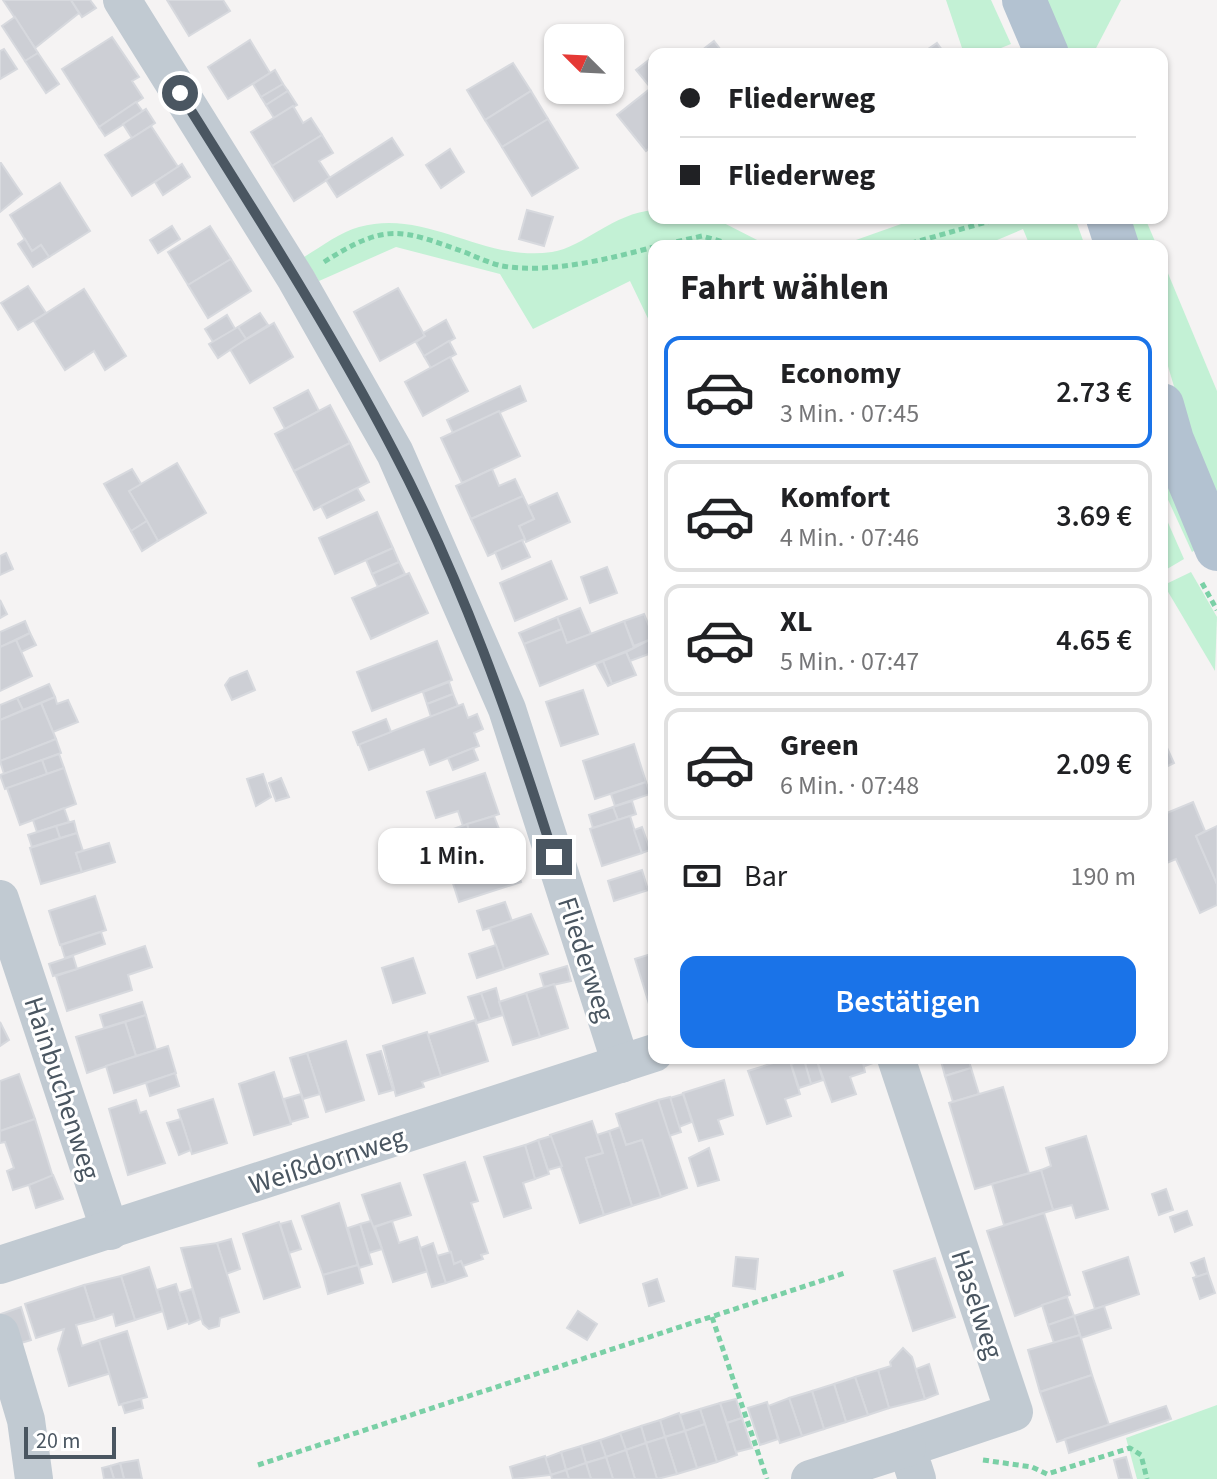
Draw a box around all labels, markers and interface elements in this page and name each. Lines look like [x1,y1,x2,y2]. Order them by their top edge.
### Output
north arrow [544,24,624,104]
map controls [544,24,624,104]
route start [162,75,198,111]
text: Fliederweg [728,77,875,120]
text: Fliederweg [728,154,875,197]
text: Fahrt wählen [680,262,889,313]
text: Economy [780,352,901,395]
icon: car [684,356,756,428]
text: 2.73 € [1056,371,1132,414]
text: 3 Min. · 07:45 [780,395,919,432]
text: Komfort [780,476,890,519]
icon: car [684,480,756,552]
text: 3.69 € [1056,495,1132,538]
text: 4 Min. · 07:46 [780,519,919,556]
text: XL [780,600,813,643]
icon: car [684,604,756,676]
text: 4.65 € [1056,619,1132,662]
text: 5 Min. · 07:47 [780,643,919,680]
text: Green [780,724,859,767]
icon: car [684,728,756,800]
text: 2.09 € [1056,743,1132,786]
text: 6 Min. · 07:48 [780,767,919,804]
callout: 1 Min. [378,829,526,885]
text: 1 Min. [419,837,485,874]
route end [536,839,572,875]
icon: cash [680,854,724,898]
text: Bar [744,855,787,898]
text: 190 m [1070,858,1136,895]
street label: Fliederweg [547,892,625,1027]
button: Bestätigen [680,956,1136,1048]
street label: Hainbuchenweg [14,992,110,1185]
street label: Weißdornweg [244,1117,411,1205]
street label: Haselweg [941,1244,1014,1364]
scale bar [24,1423,116,1459]
text: 20 m [36,1425,81,1457]

